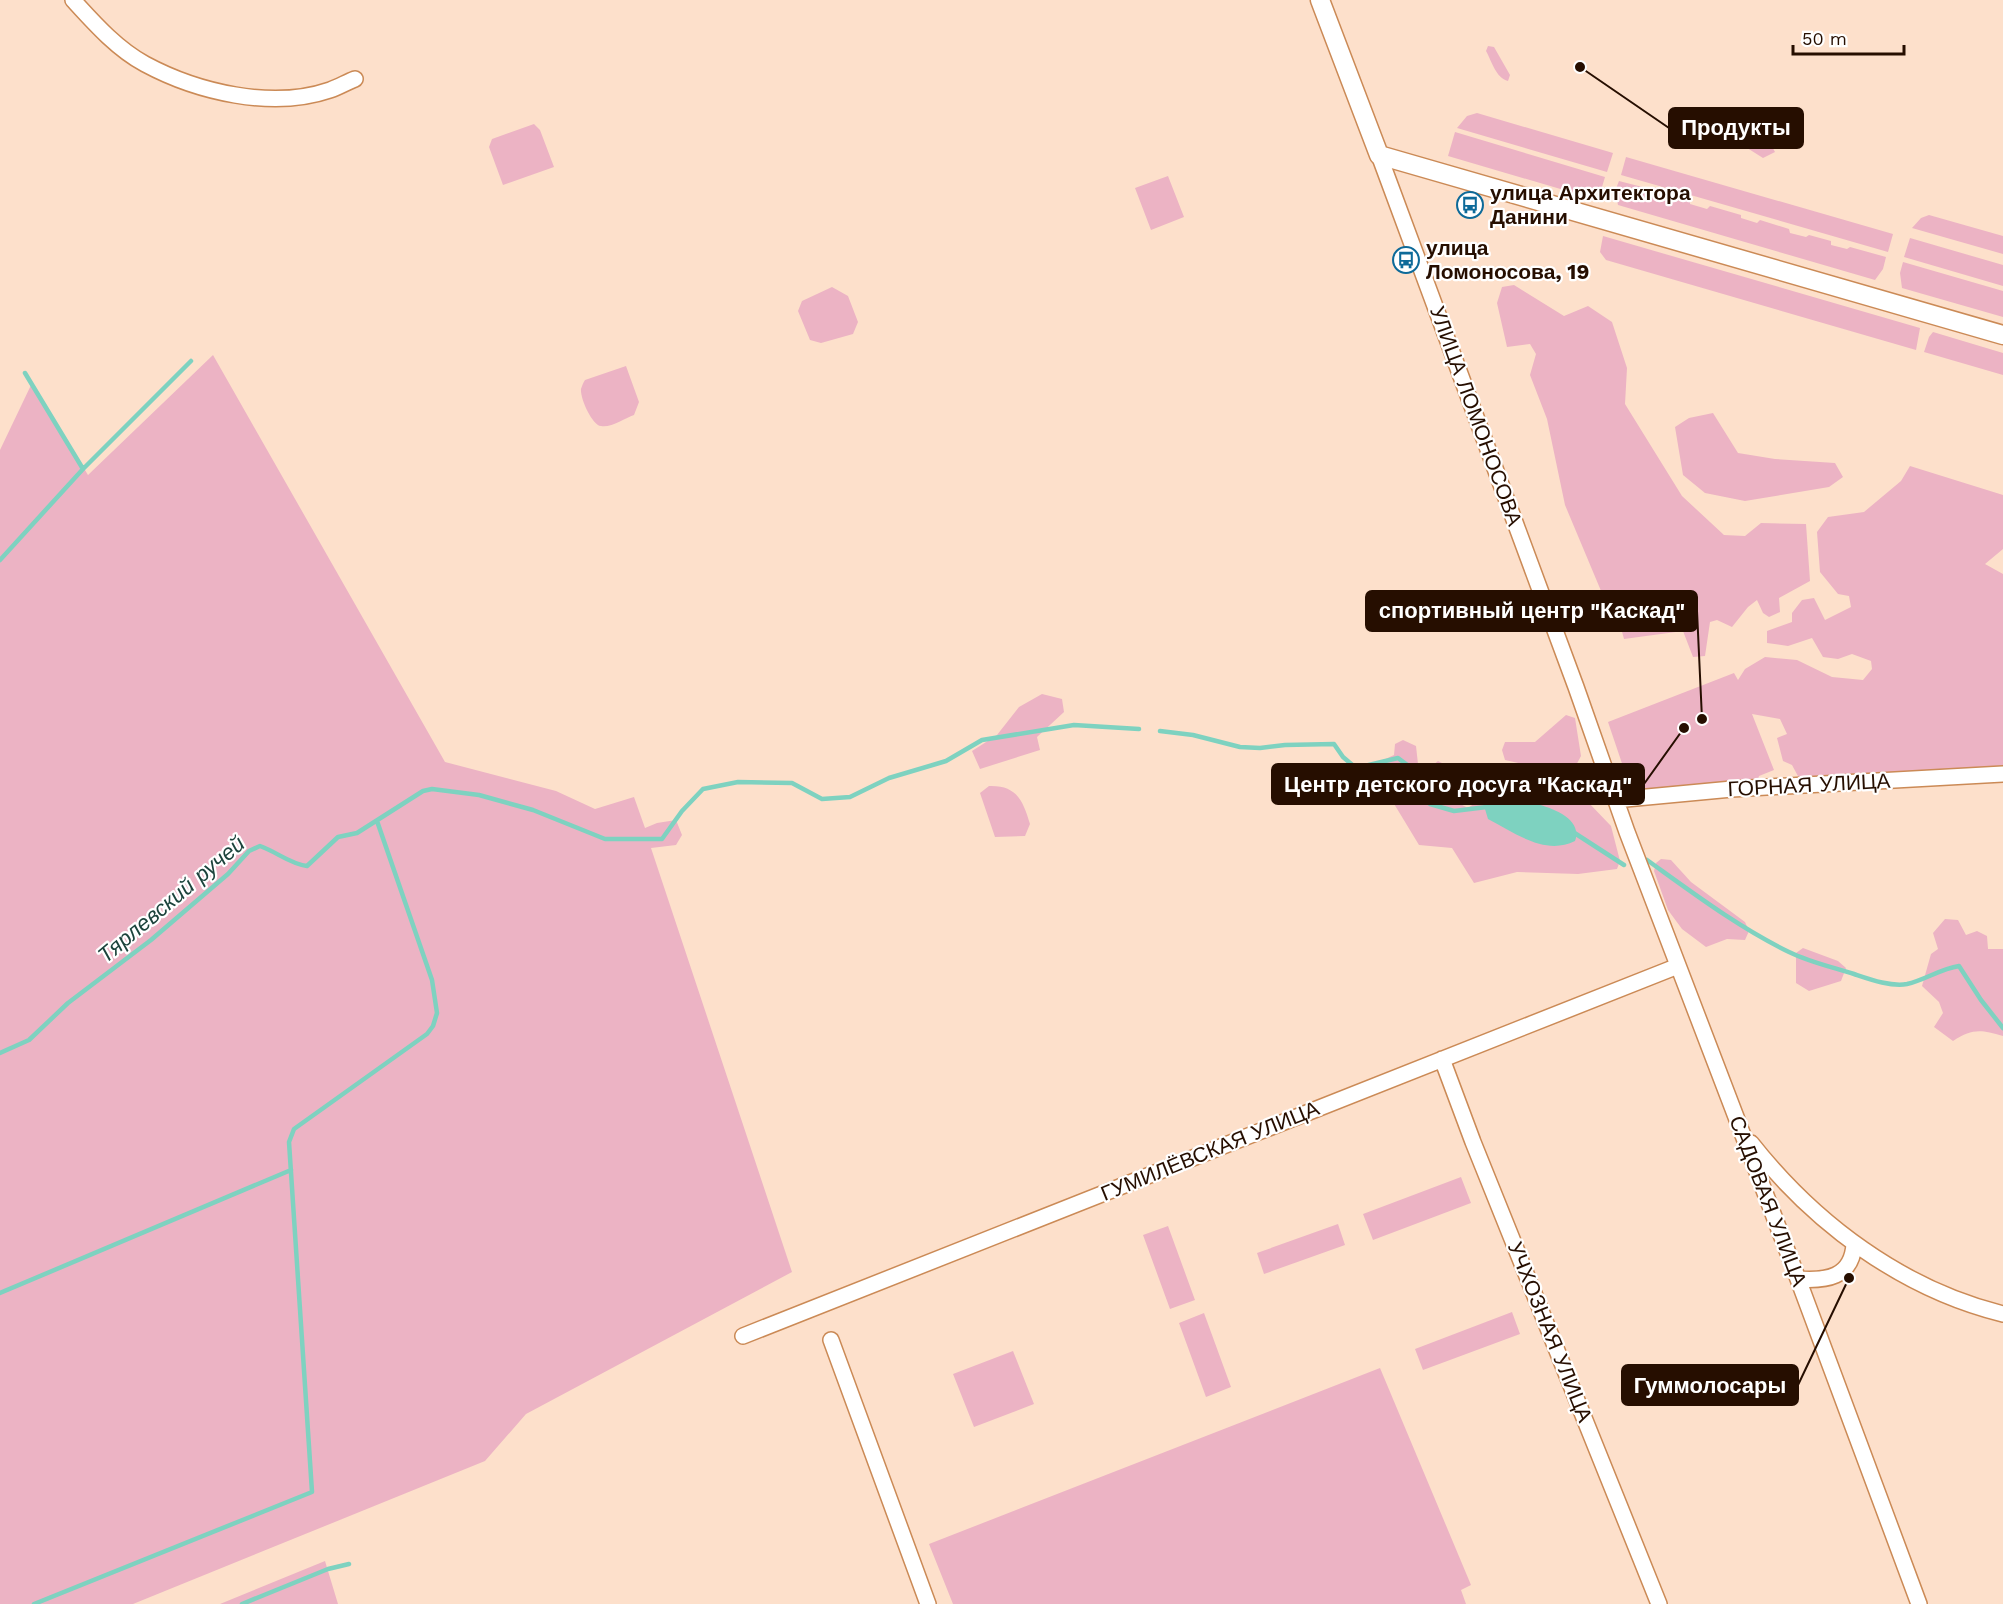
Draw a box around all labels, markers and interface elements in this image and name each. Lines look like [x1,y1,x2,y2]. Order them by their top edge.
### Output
scale bar [1793,18,1904,56]
text: 50 m [1802,28,1847,49]
callout: Продукты [1669,108,1803,148]
text: Продукты [1681,115,1791,140]
place label: улица Архитектора Данини [1490,180,1691,229]
bus stop icon: улица Архитектора Данини [1455,190,1485,220]
place label: улица Ломоносова, 19 [1426,235,1589,284]
bus stop icon: улица Ломоносова, 19 [1391,245,1421,275]
street label: УЛИЦА ЛОМОНОСОВА [1425,303,1528,529]
callout: спортивный центр "Каскад" [1366,591,1697,631]
text: спортивный центр "Каскад" [1379,598,1685,623]
callout: Центр детского досуга "Каскад" [1272,764,1644,804]
street label: ГОРНАЯ УЛИЦА [1727,768,1891,801]
text: Центр детского досуга "Каскад" [1284,772,1632,797]
water label: Тярлевский ручей [93,831,250,968]
street label: ГУМИЛЁВСКАЯ УЛИЦА [1097,1095,1323,1206]
street label: САДОВАЯ УЛИЦА [1724,1112,1813,1290]
street label: УЧХОЗНАЯ УЛИЦА [1503,1238,1598,1426]
callout: Гуммолосары [1622,1365,1798,1405]
text: Гуммолосары [1634,1373,1786,1398]

